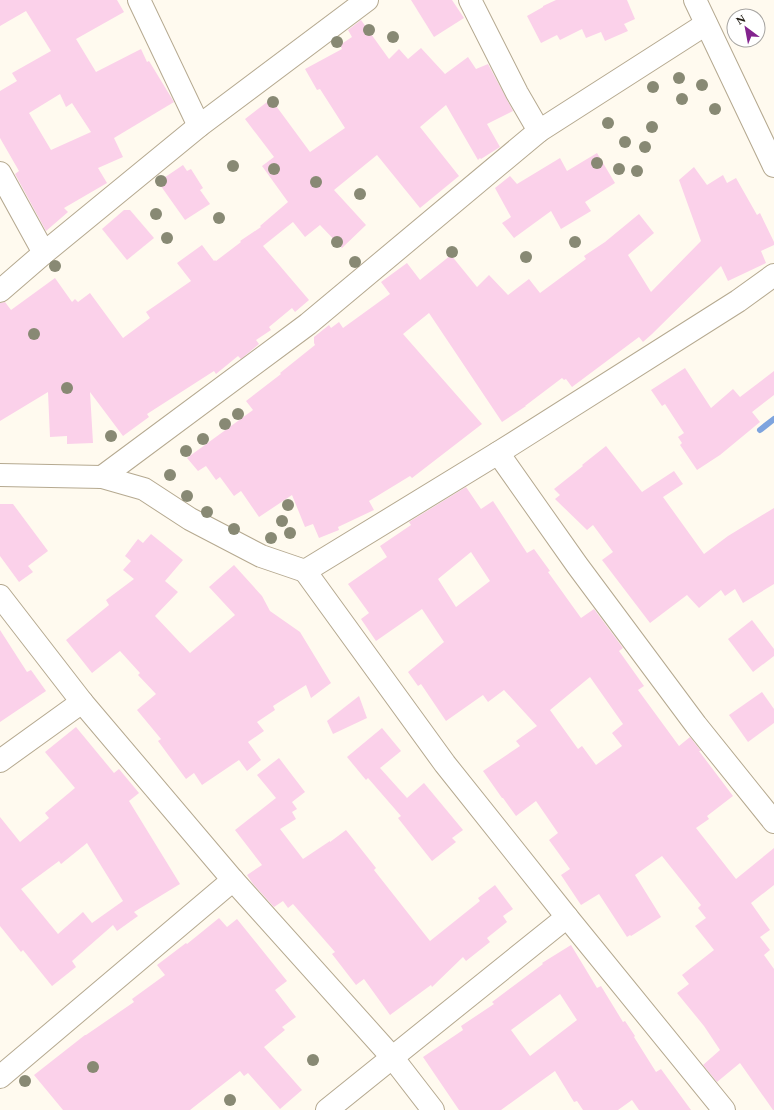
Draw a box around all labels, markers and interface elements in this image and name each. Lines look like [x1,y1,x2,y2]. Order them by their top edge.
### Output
north arrow [726,8,766,48]
text: N [733,10,749,30]

